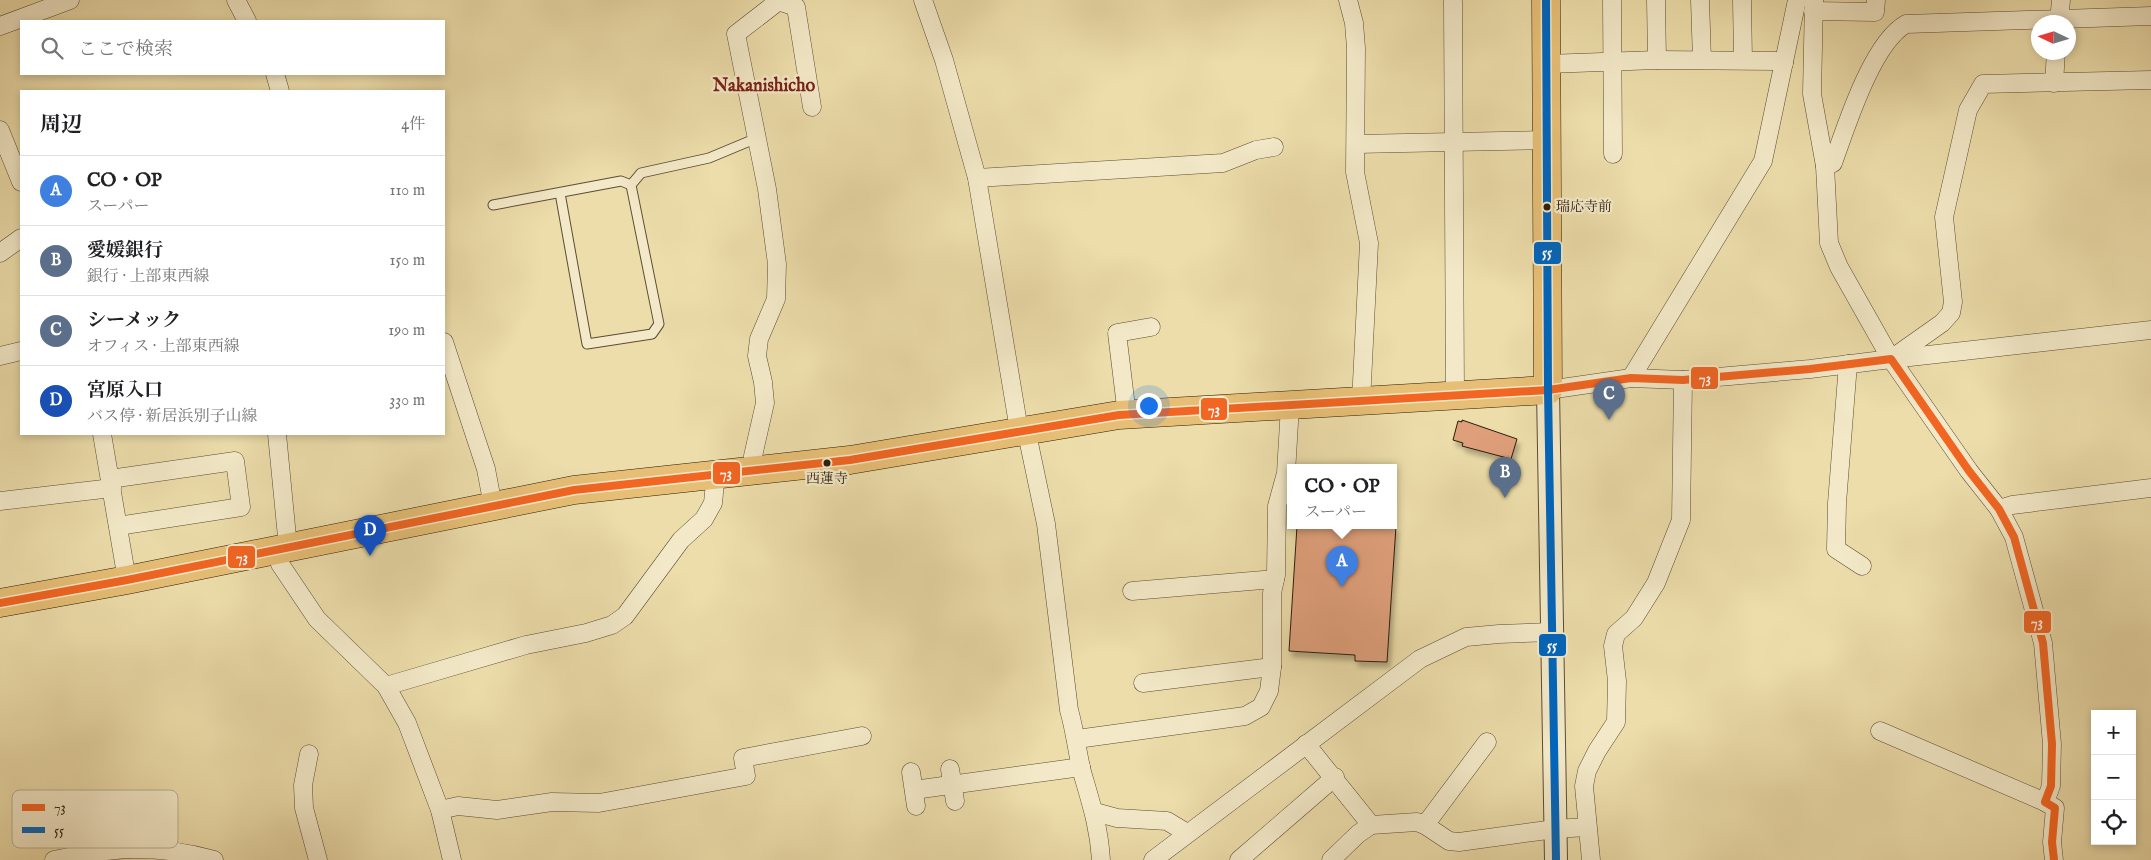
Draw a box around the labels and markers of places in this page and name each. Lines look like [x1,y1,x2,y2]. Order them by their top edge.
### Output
place label: 瑞応寺前 [1556,198,1612,216]
marker: 瑞応寺前 [1542,202,1552,212]
pin: C [1593,379,1625,420]
pin: B [1489,457,1521,498]
marker: 西蓮寺 [822,458,832,468]
place label: 西蓮寺 [806,470,848,488]
pin: D [354,515,386,556]
pin: A [1326,546,1358,587]

